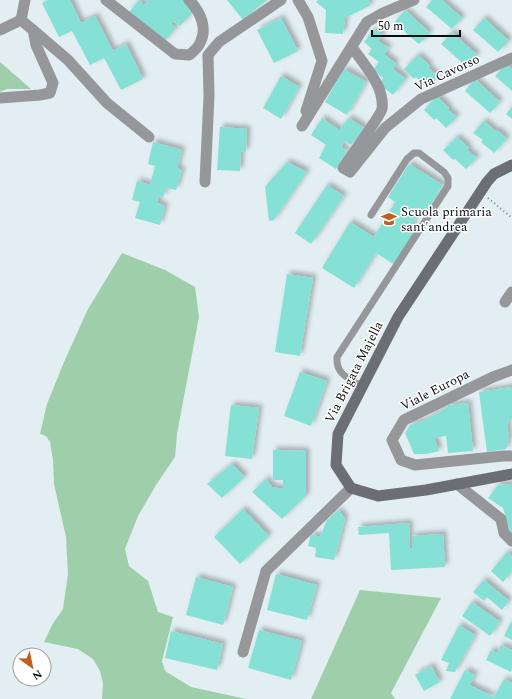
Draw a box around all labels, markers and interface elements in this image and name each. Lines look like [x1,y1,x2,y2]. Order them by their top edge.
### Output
scale bar [372,12,460,38]
text: 50 m [378,17,403,36]
street label: Via Cavorso [411,49,483,97]
place label: Scuola primaria sant'andrea [401,202,492,237]
school or university icon: Scuola primaria sant'andrea [380,210,398,228]
street label: Via Brigata Majella [320,317,389,426]
street label: Viale Europa [397,364,474,416]
north arrow [12,647,52,687]
text: N [29,665,46,685]

